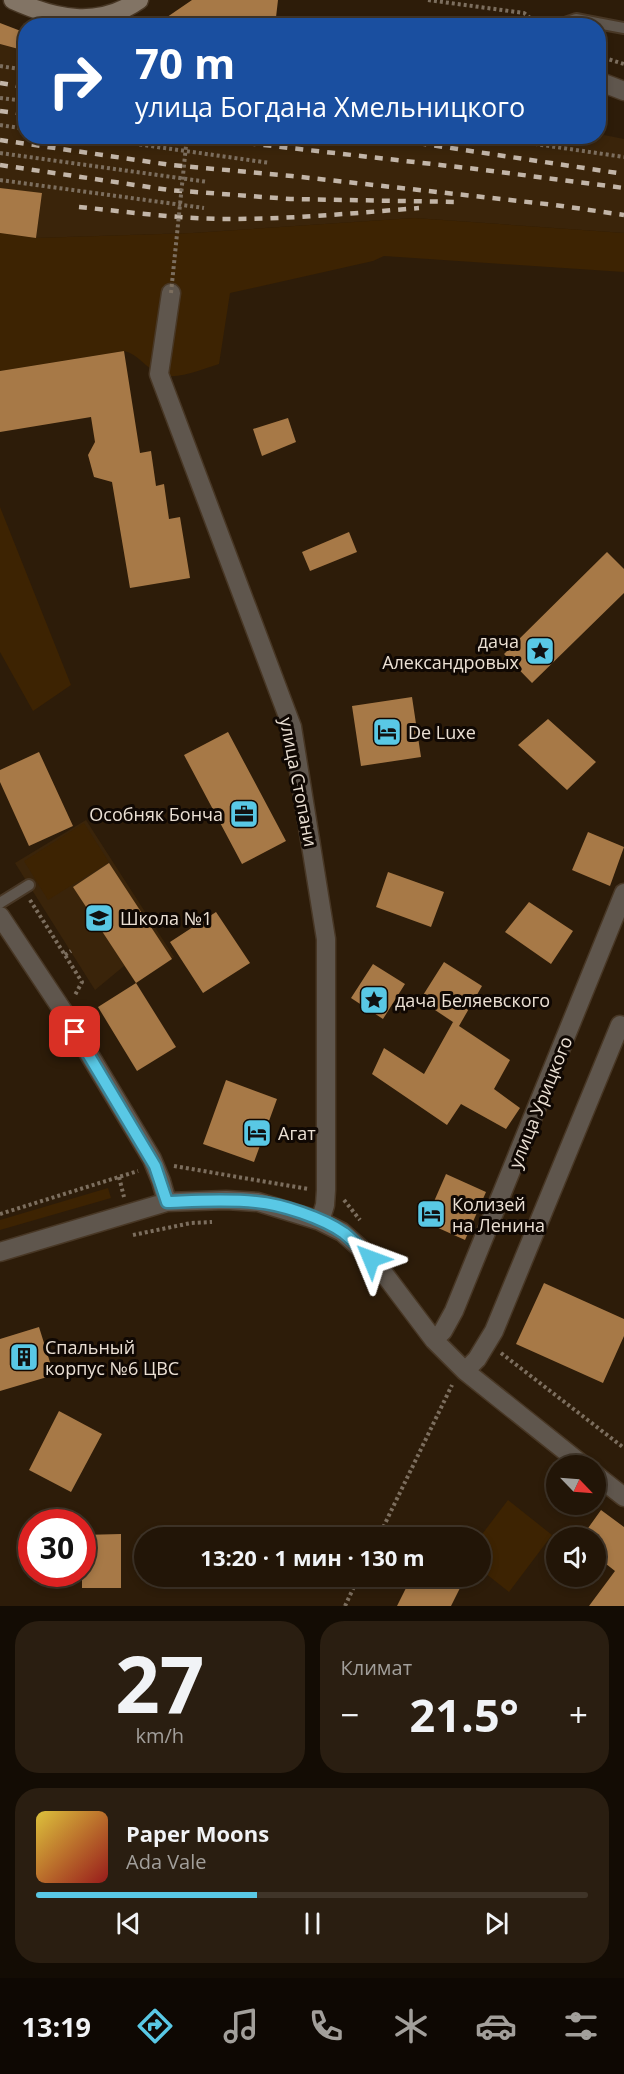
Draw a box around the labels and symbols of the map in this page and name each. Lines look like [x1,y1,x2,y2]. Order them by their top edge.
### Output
place label: дача Александровых [382,629,520,674]
place icon: дача Александровых [524,635,556,667]
street label: улица Стопани [275,715,323,849]
hotel icon: De Luxe [371,716,403,748]
place label: De Luxe [408,720,476,744]
office icon: Особняк Бонча [228,798,260,830]
place label: Особняк Бонча [89,802,223,826]
school or university icon: Школа №1 [83,902,115,934]
place label: Школа №1 [120,906,212,930]
place icon: дача Беляевского [358,984,390,1016]
place label: дача Беляевского [395,988,550,1012]
pin [49,1006,100,1057]
street label: улица Урицкого [503,1032,577,1172]
hotel icon: Агат [241,1117,273,1149]
place label: Агат [278,1121,316,1145]
place label: Колизей на Ленина [452,1192,545,1237]
hotel icon: Колизей на Ленина [415,1198,447,1230]
position arrow [339,1227,403,1291]
place label: Спальный корпус №6 ЦВС [45,1335,179,1380]
building icon: Спальный корпус №6 ЦВС [8,1341,40,1373]
north arrow [546,1455,606,1515]
speed limit sign: 30 [18,1509,96,1587]

